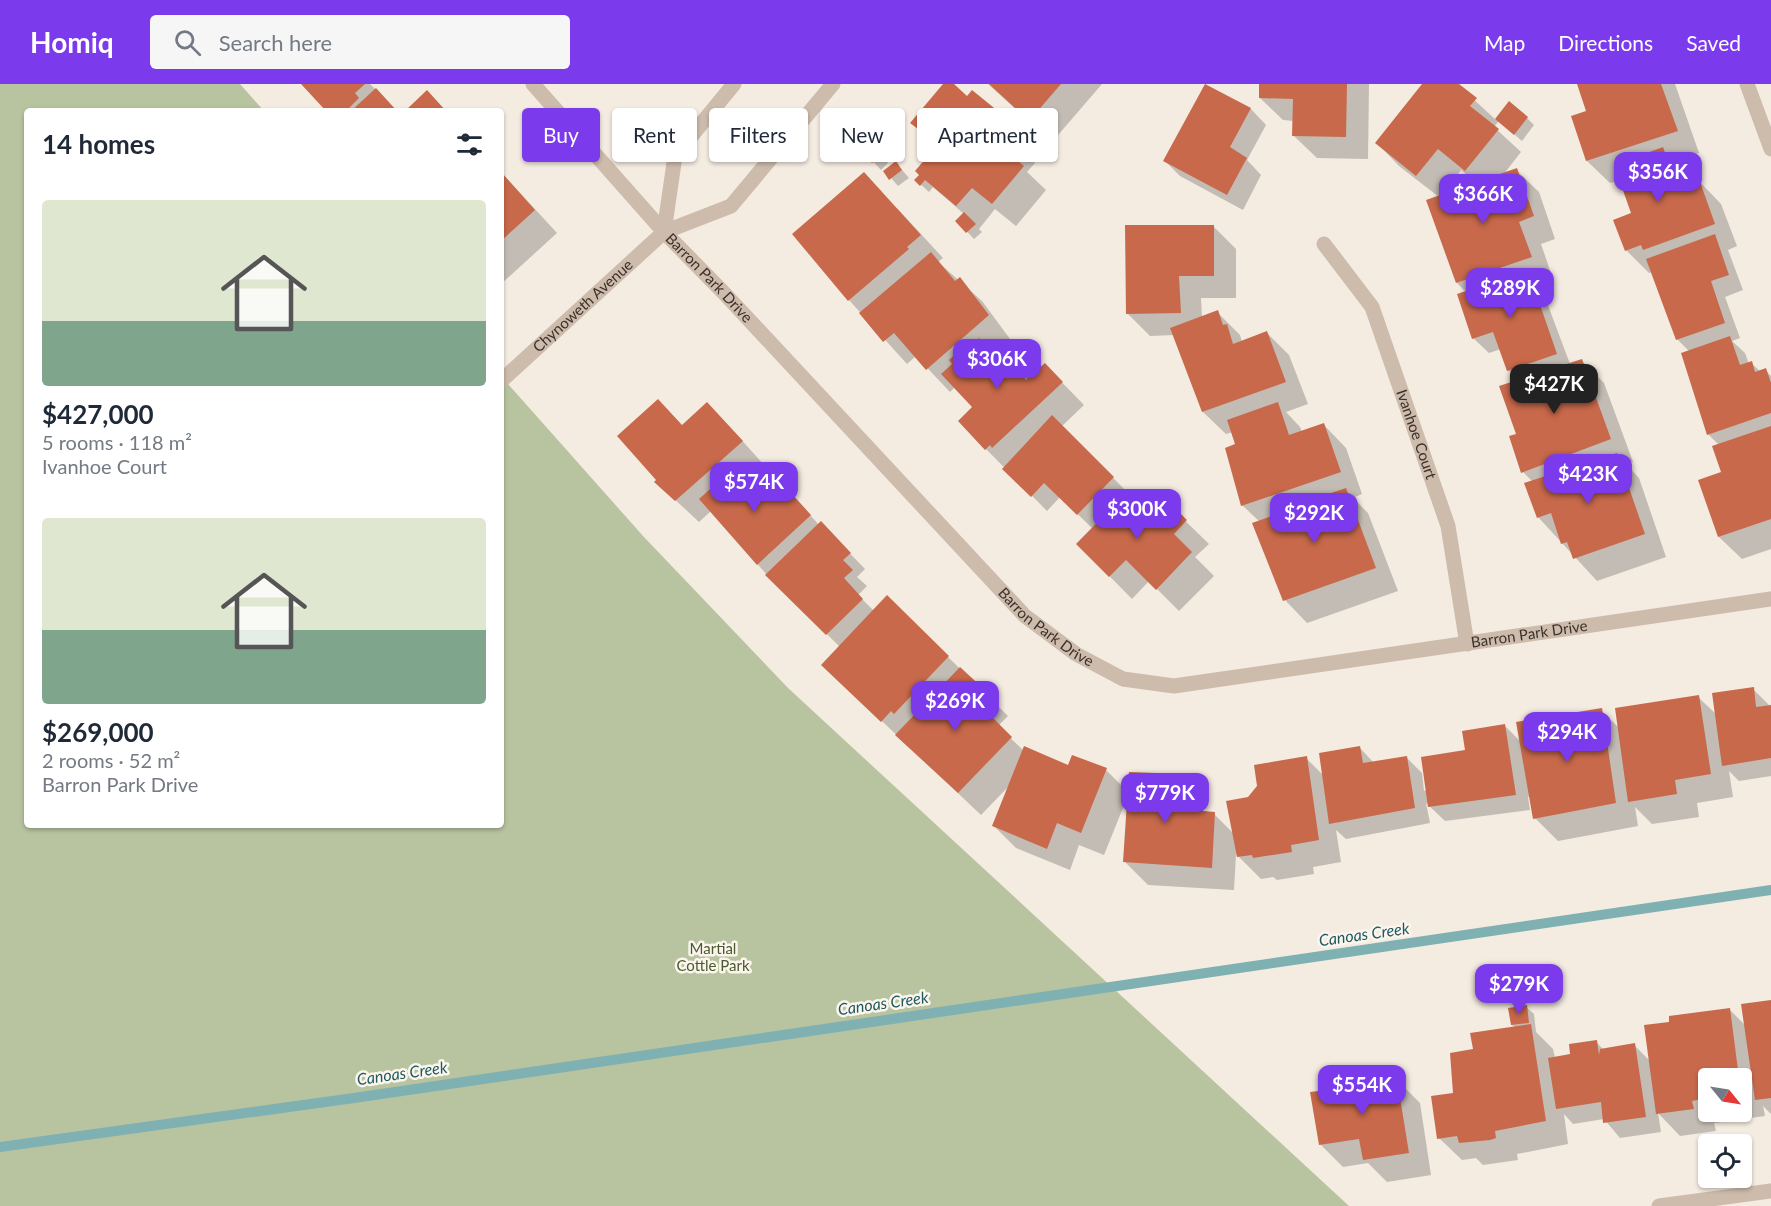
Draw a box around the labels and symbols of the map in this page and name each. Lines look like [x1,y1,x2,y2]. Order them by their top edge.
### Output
pin: $356K [1616,152,1700,203]
pin: $366K [1441,174,1525,225]
street label: Barron Park Drive [662,229,757,326]
street label: Chynoweth Avenue [529,255,636,356]
pin: $289K [1468,268,1552,319]
pin: $306K [955,339,1039,390]
pin: $427K [1512,364,1596,415]
street label: Ivanhoe Court [1393,387,1441,482]
pin: $423K [1546,454,1630,505]
pin: $574K [712,462,796,513]
pin: $300K [1095,489,1179,540]
pin: $292K [1272,493,1356,544]
street label: Barron Park Drive [995,583,1097,670]
street label: Barron Park Drive [1470,616,1589,651]
pin: $269K [913,681,997,732]
pin: $294K [1525,712,1609,763]
pin: $779K [1123,773,1207,824]
water label: Canoas Creek [1317,918,1411,949]
park label: Martial Cottle Park [676,939,750,974]
pin: $279K [1477,964,1561,1015]
water label: Canoas Creek [836,987,930,1018]
water label: Canoas Creek [355,1057,449,1088]
pin: $554K [1320,1065,1404,1116]
north arrow [1698,1068,1752,1122]

